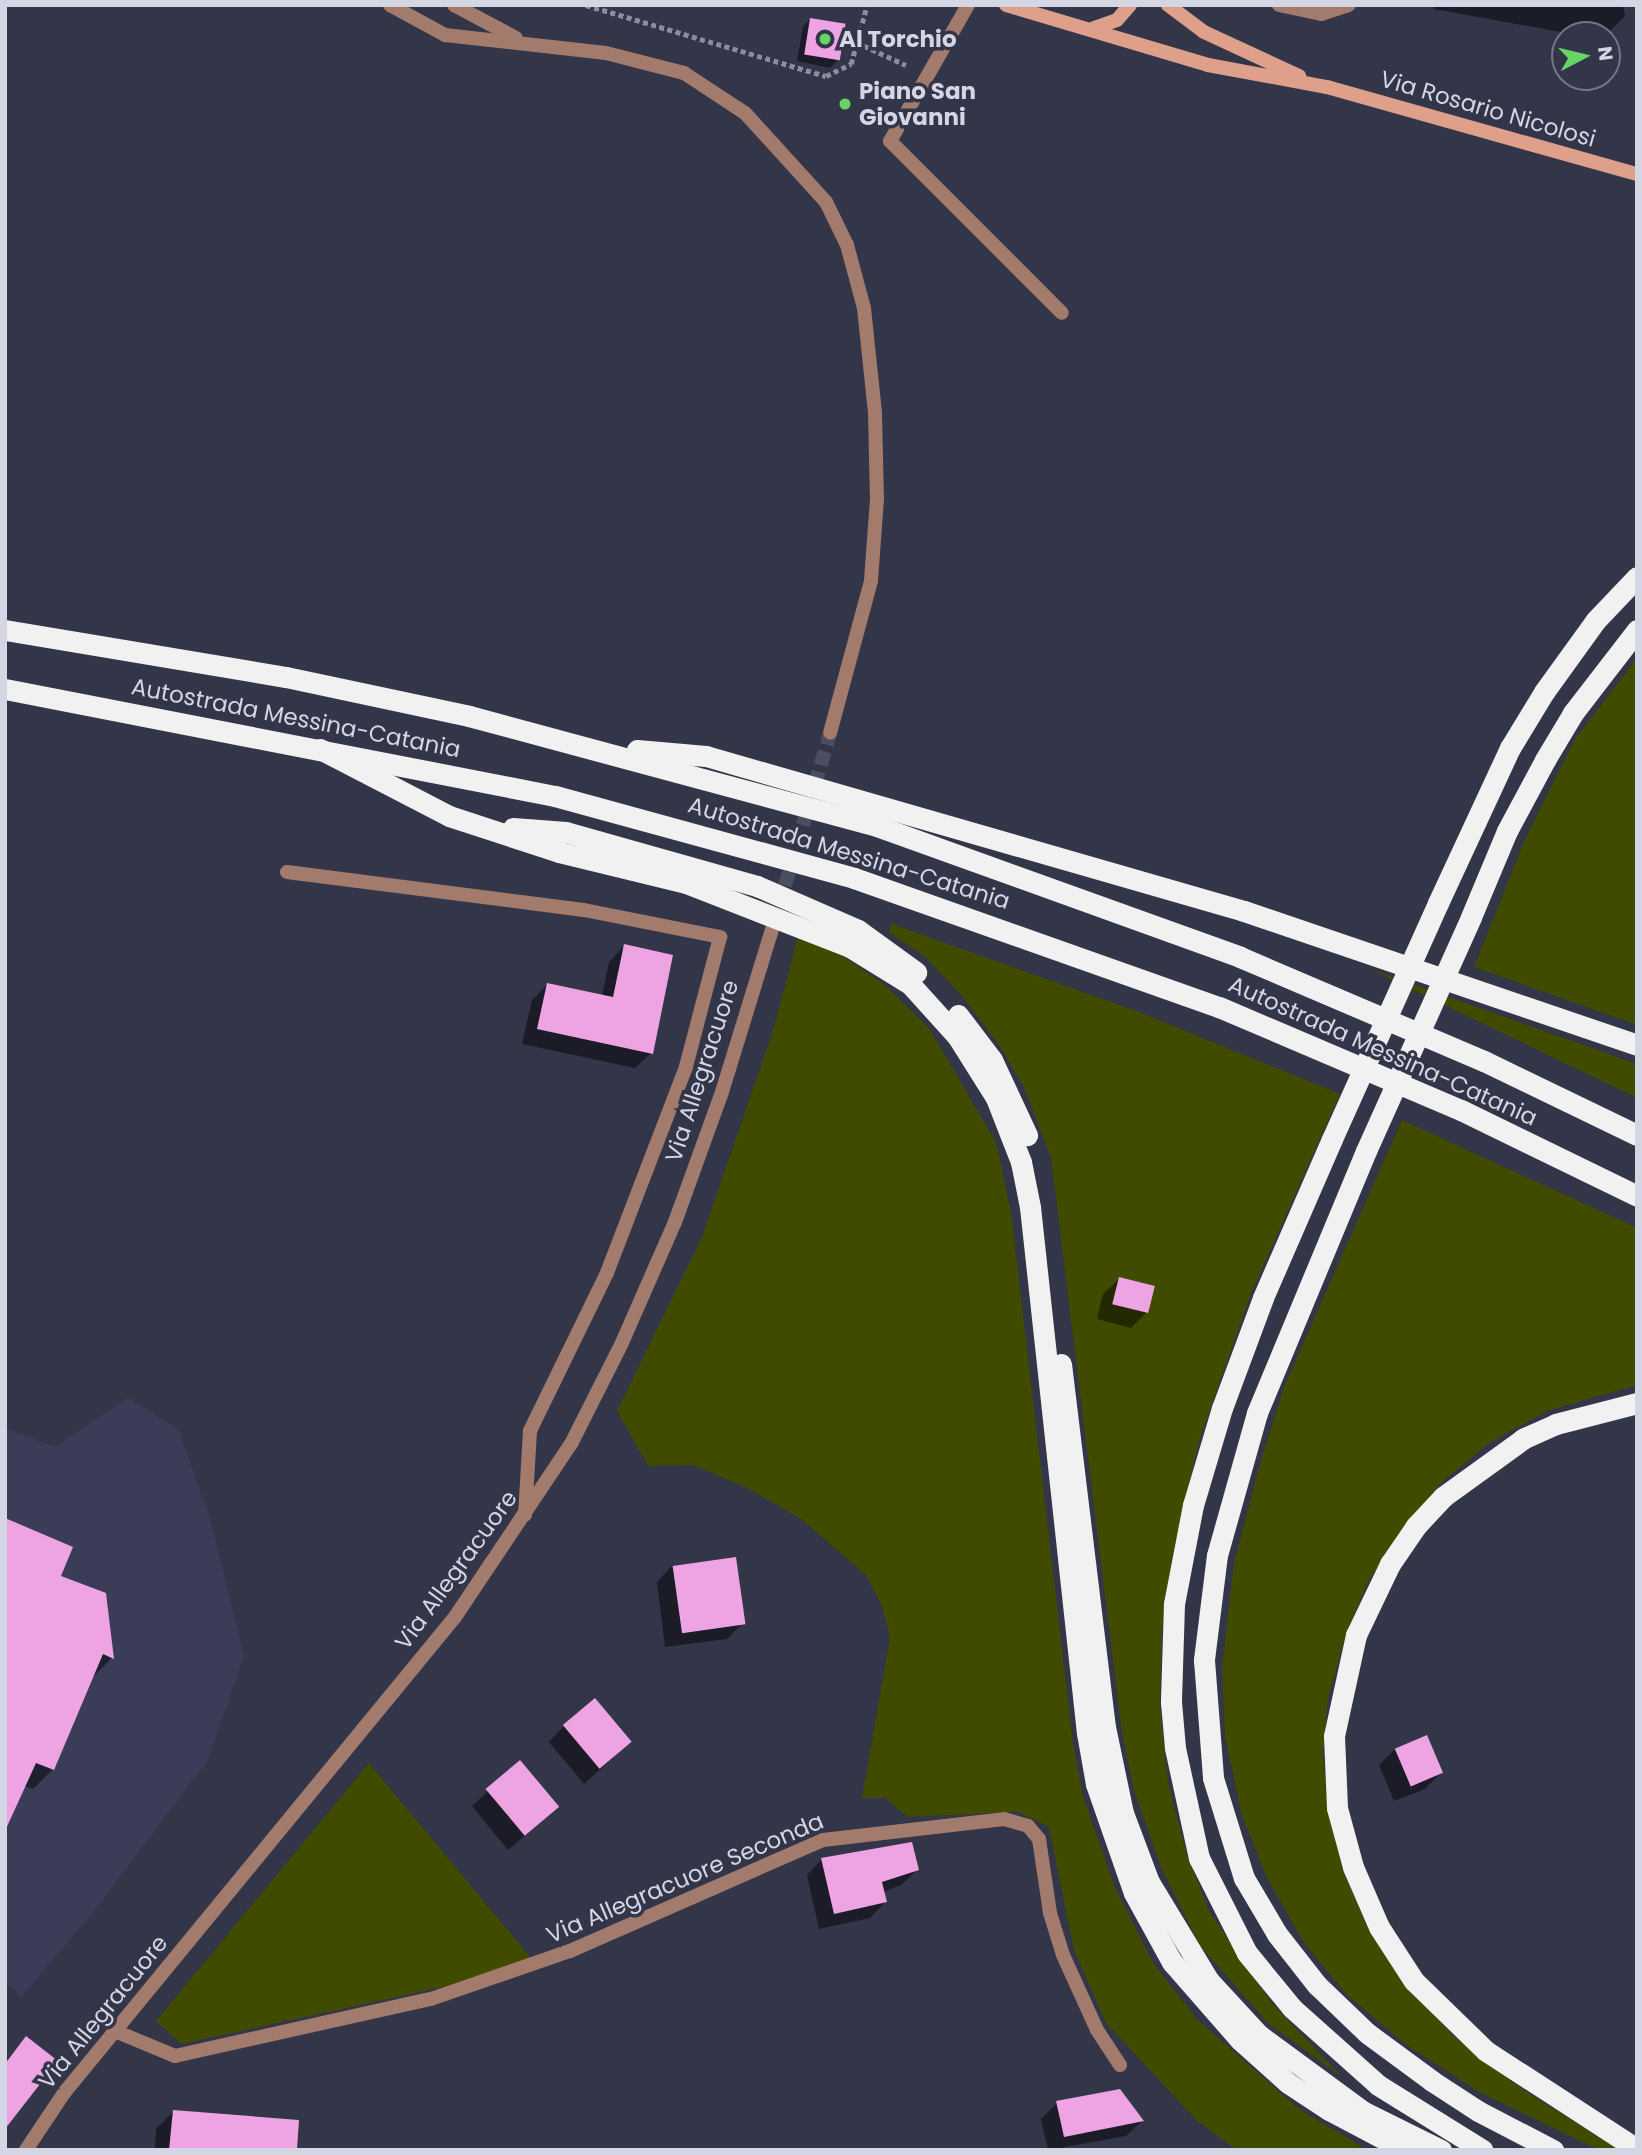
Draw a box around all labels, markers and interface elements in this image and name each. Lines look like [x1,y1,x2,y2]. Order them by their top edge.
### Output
north arrow [1551,21,1621,91]
place label: Al Torchio [839,25,957,53]
marker: Al Torchio [817,31,833,47]
text: N [1591,45,1620,62]
street label: Via Rosario Nicolosi [1377,65,1599,153]
place label: Piano San Giovanni [859,77,976,131]
marker: Piano San Giovanni [837,96,853,112]
street label: Autostrada Messina-Catania [129,673,463,763]
street label: Autostrada Messina-Catania [685,791,1013,915]
street label: Autostrada Messina-Catania [1224,970,1542,1132]
street label: Via Allegracuore [660,976,744,1166]
street label: Via Allegracuore [389,1485,523,1655]
street label: Via Allegracuore Seconda [542,1807,828,1949]
street label: Via Allegracuore [33,1930,173,2094]

